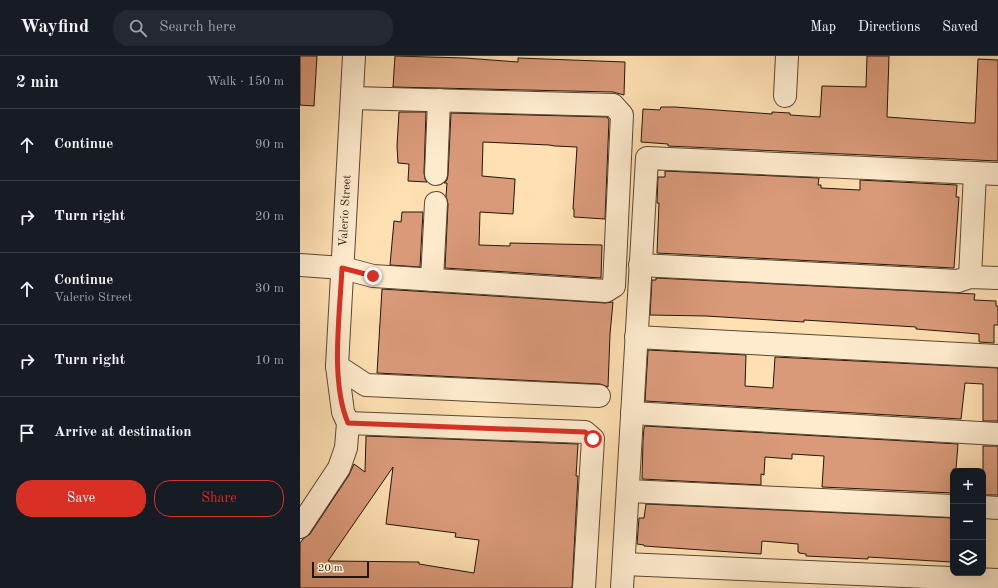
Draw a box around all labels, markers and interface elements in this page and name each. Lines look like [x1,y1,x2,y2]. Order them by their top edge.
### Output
search box [113,10,393,46]
icon: search [127,17,149,39]
text: Wayfind [20,18,89,37]
text: Search here [159,20,236,35]
text: Map [810,20,836,34]
text: Directions [858,20,920,34]
text: Saved [942,20,978,34]
text: 2 min [16,74,59,91]
text: Walk · 150 m [207,75,284,88]
icon: ahead [16,134,38,156]
text: Continue [54,137,113,152]
text: 90 m [255,138,284,151]
street label: Valerio Street [338,174,353,247]
icon: right [16,206,38,228]
text: Turn right [54,209,125,224]
text: 20 m [255,210,284,223]
route end [364,267,382,285]
text: Continue [54,273,113,288]
icon: ahead [16,278,38,300]
text: 30 m [255,282,284,295]
text: Valerio Street [54,291,132,304]
icon: right [16,350,38,372]
text: Turn right [54,353,125,368]
text: 10 m [255,354,284,367]
icon: arrive [16,422,38,444]
text: Arrive at destination [54,425,192,440]
route start [584,430,602,448]
map controls [950,468,986,576]
button: + [950,468,986,504]
button: Save [16,480,146,517]
button: Share [154,480,284,517]
button: − [950,504,986,540]
button: layers [950,540,986,576]
scale bar [312,560,369,579]
text: 20 m [318,563,343,574]

